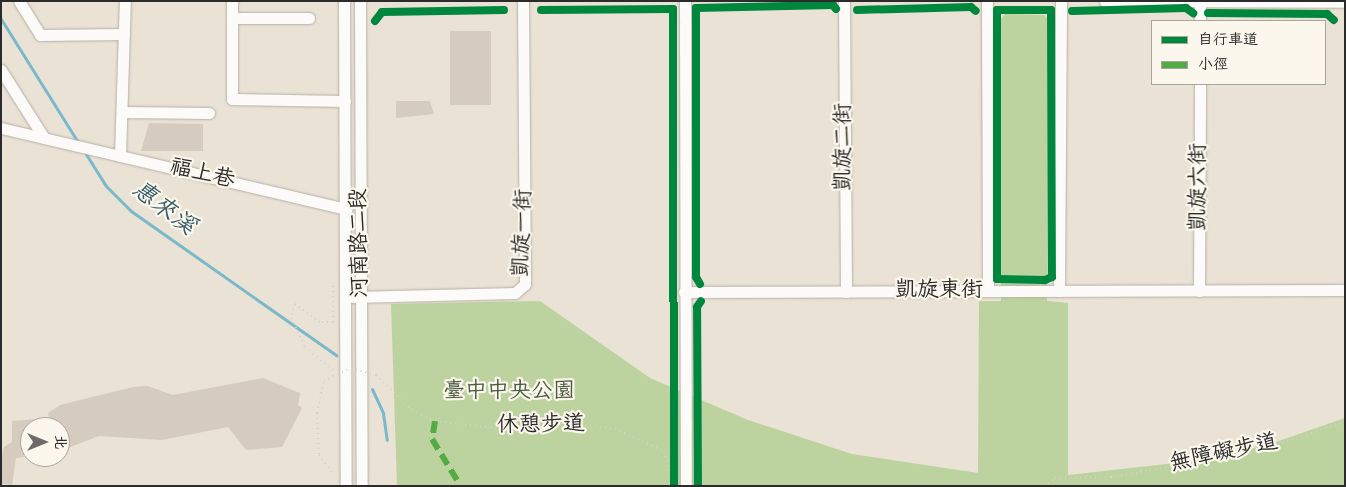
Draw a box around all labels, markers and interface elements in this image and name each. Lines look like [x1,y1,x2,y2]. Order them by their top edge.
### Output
legend [1151,20,1326,85]
text: 自行車道 [1198,29,1258,51]
text: 小徑 [1198,54,1228,76]
street label: 凱旋二街 [832,103,858,191]
street label: 凱旋六街 [1187,143,1213,231]
street label: 福上巷 [167,155,237,195]
water label: 惠來溪 [126,176,200,242]
street label: 河南路二段 [347,188,375,298]
street label: 凱旋一街 [509,189,539,277]
street label: 凱旋東街 [895,279,983,305]
park label: 臺中中央公園 [443,380,575,406]
street label: 休憩步道 [497,412,585,440]
north arrow [20,417,70,467]
street label: 無障礙步道 [1167,430,1281,478]
text: 北 [49,435,70,449]

